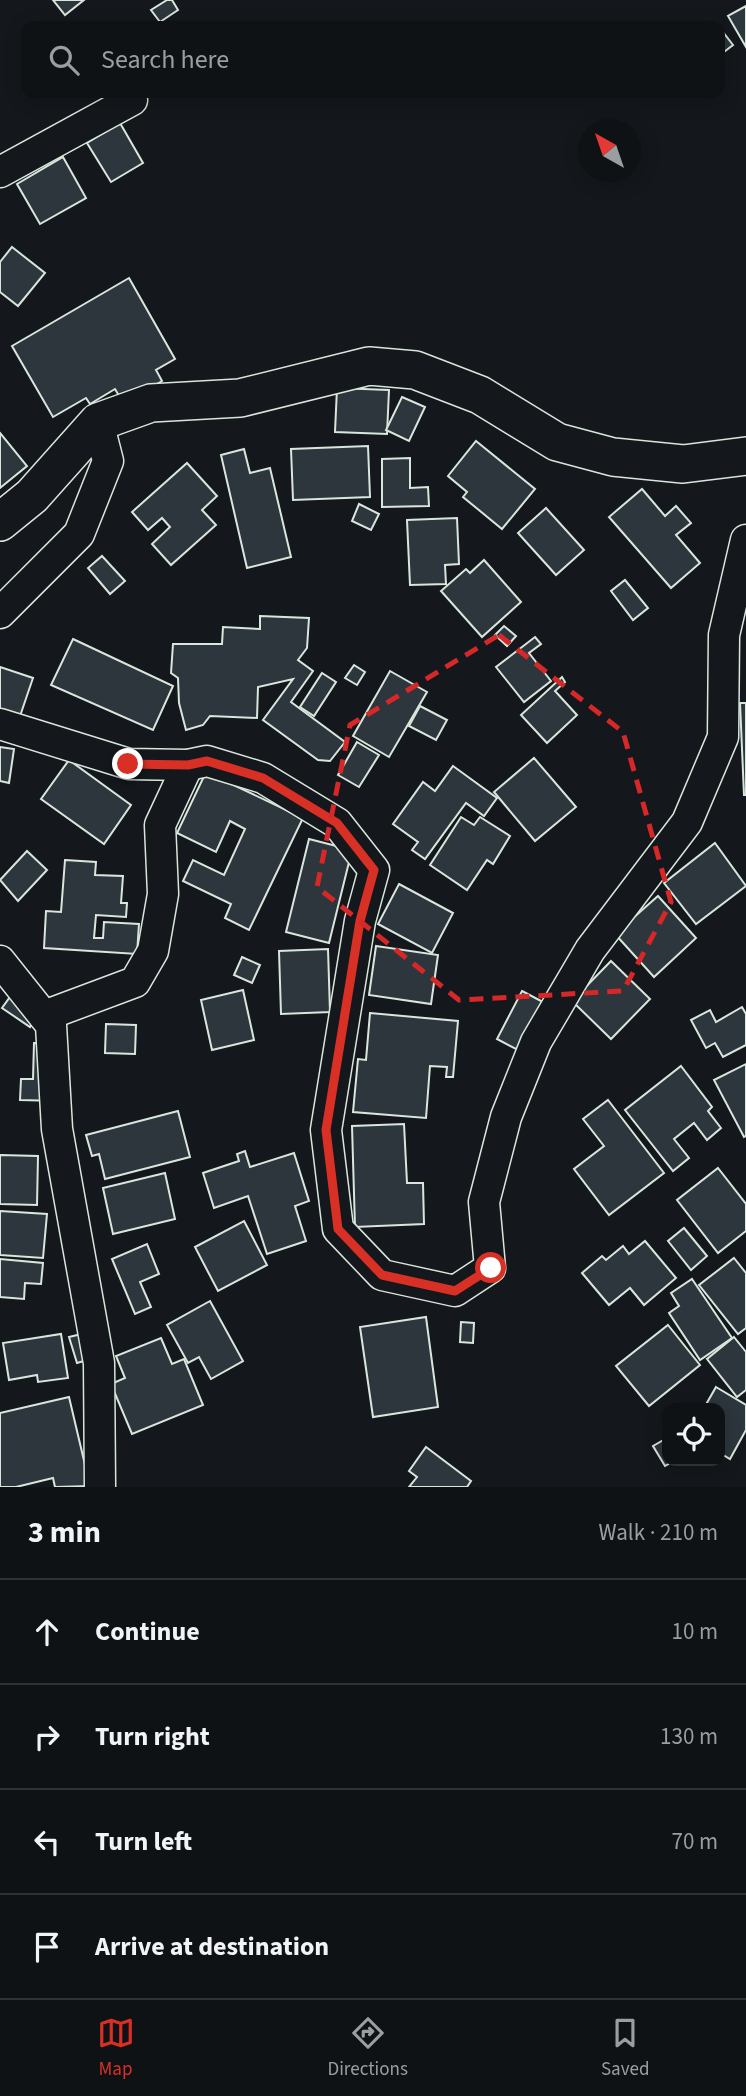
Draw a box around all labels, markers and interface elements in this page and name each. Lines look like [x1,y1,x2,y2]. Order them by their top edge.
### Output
search box [21,21,725,98]
icon: search [45,41,83,79]
text: Search here [101,41,229,78]
north arrow [578,119,641,182]
route end [112,748,143,779]
route start [475,1252,506,1283]
map controls [662,1403,725,1466]
button: locate [662,1403,725,1466]
text: 3 min [28,1511,101,1554]
text: Walk · 210 m [599,1516,718,1549]
icon: ahead [28,1613,66,1651]
text: Continue [95,1613,200,1650]
text: 10 m [671,1615,718,1648]
icon: right [28,1718,66,1756]
text: Turn right [95,1718,210,1755]
text: 130 m [660,1720,718,1753]
icon: left [28,1823,66,1861]
text: Turn left [95,1823,192,1860]
text: 70 m [671,1825,718,1858]
icon: arrive [28,1928,66,1966]
text: Arrive at destination [95,1928,329,1965]
tab: Map [97,2014,135,2083]
tab: Directions [328,2014,408,2083]
tab: Saved [601,2014,649,2083]

